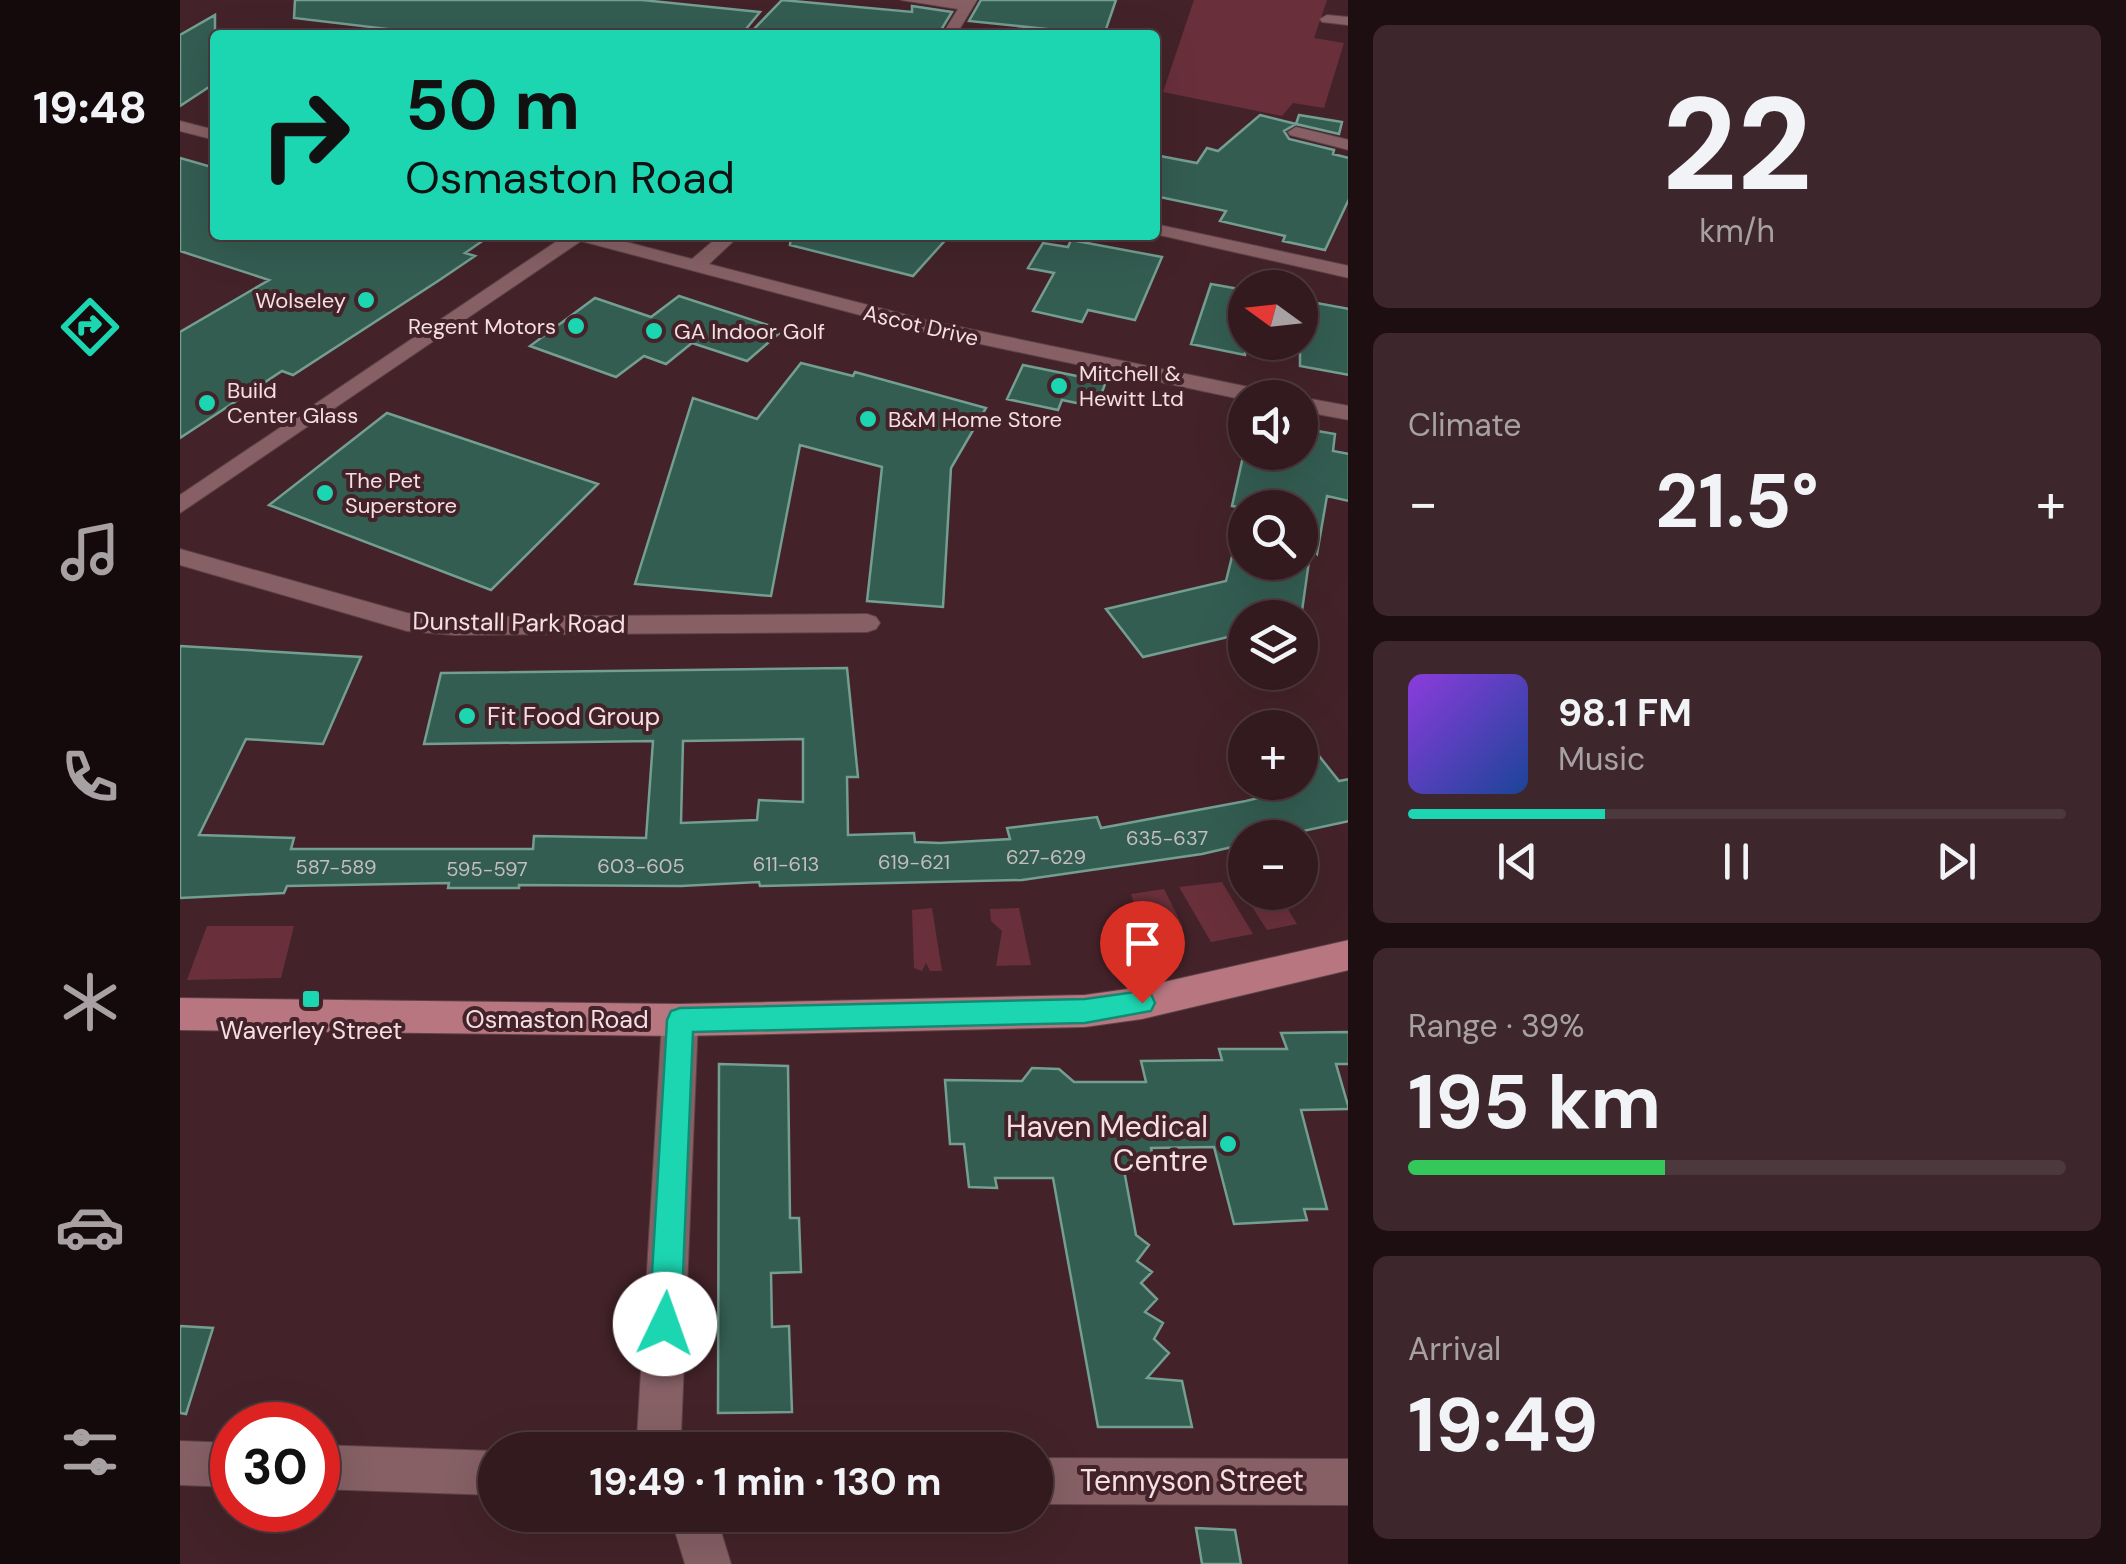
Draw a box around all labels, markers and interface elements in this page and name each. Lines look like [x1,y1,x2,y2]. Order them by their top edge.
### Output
text: 50 m [405,60,580,151]
text: 22 [1662,60,1812,229]
icon: right [240,70,370,200]
text: 19:48 [33,78,147,137]
text: Osmaston Road [405,148,735,207]
text: km/h [1699,210,1775,252]
north arrow [1228,270,1318,360]
map controls [1228,270,1318,910]
place label: Wolseley [255,286,346,315]
marker: Wolseley [355,289,377,311]
icon: directions [55,292,125,362]
street label: Ascot Drive [860,298,981,353]
place label: Regent Motors [408,312,556,341]
marker: Regent Motors [565,315,587,337]
place label: GA Indoor Golf [674,317,825,346]
marker: GA Indoor Golf [643,320,665,342]
place label: Mitchell & Hewitt Ltd [1079,359,1184,413]
marker: Mitchell & Hewitt Ltd [1048,375,1070,397]
place label: Build Center Glass [227,376,358,430]
button: sound [1228,380,1318,470]
marker: Build Center Glass [196,392,218,414]
text: Climate [1408,404,1522,446]
place label: B&M Home Store [888,405,1062,434]
marker: B&M Home Store [857,408,879,430]
text: 21.5° [1655,453,1819,550]
place label: The Pet Superstore [345,466,457,520]
text: − [1408,467,1438,539]
text: + [2036,467,2066,539]
marker: The Pet Superstore [314,482,336,504]
button: search [1228,490,1318,580]
icon: music [55,517,125,587]
button: layers [1228,600,1318,690]
street label: Dunstall Park Road [412,604,626,641]
text: 98.1 FM [1558,688,1692,738]
place label: Fit Food Group [487,700,660,733]
marker: Fit Food Group [456,705,478,727]
button: + [1228,710,1318,800]
text: Music [1558,738,1645,780]
icon: phone [55,742,125,812]
button: − [1228,820,1318,910]
house number: 635-637 [1126,825,1208,851]
icon: previous [1490,834,1545,889]
icon: pause [1709,834,1764,889]
icon: next [1929,834,1984,889]
house number: 627-629 [1006,844,1086,870]
house number: 619-621 [878,849,950,875]
house number: 611-613 [753,851,819,877]
house number: 603-605 [597,853,685,879]
house number: 587-589 [296,854,377,880]
house number: 595-597 [446,856,528,882]
pin [1100,901,1185,1004]
icon: arrive [1115,916,1170,971]
icon: climate [55,967,125,1037]
marker: Waverley Street [300,988,322,1010]
street label: Osmaston Road [465,1003,649,1036]
text: Range · 39% [1408,1005,1584,1047]
place label: Waverley Street [220,1014,402,1047]
text: 195 km [1408,1054,1661,1151]
place label: Haven Medical Centre [1006,1107,1208,1180]
marker: Haven Medical Centre [1217,1133,1239,1155]
icon: car [55,1192,125,1262]
position arrow [613,1272,717,1376]
text: Arrival [1408,1328,1501,1370]
text: 19:49 [1408,1377,1598,1474]
speed limit sign: 30 [210,1402,340,1532]
icon: filters [55,1417,125,1487]
text: 19:49 · 1 min · 130 m [590,1457,941,1507]
street label: Tennyson Street [1080,1461,1304,1500]

